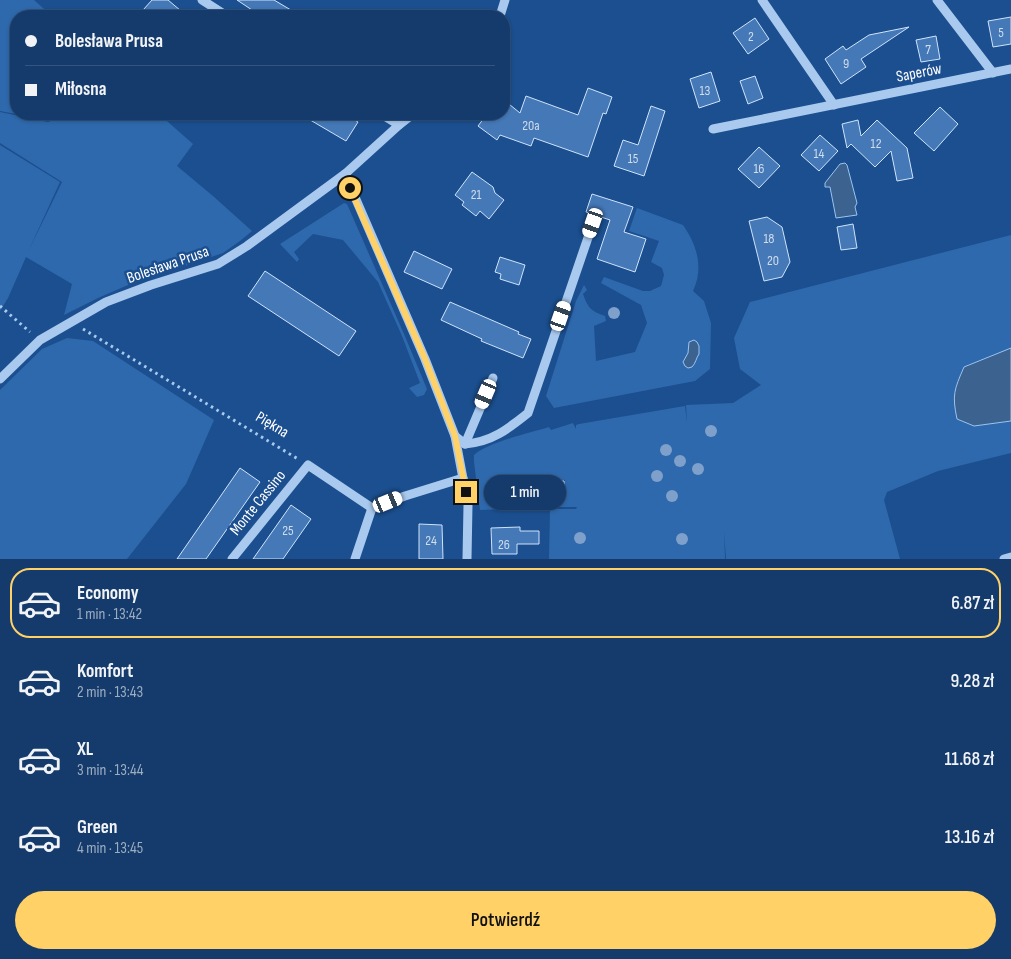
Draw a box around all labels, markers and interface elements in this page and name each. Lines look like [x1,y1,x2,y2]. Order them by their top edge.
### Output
house number: 5 [998,24,1004,41]
house number: 2 [748,28,754,45]
text: Bolesława Prusa [55,30,163,53]
house number: 7 [925,41,931,58]
house number: 9 [843,55,849,72]
street label: Saperów [895,59,943,87]
text: Miłosna [55,78,107,101]
house number: 13 [700,82,711,99]
house number: 20a [522,117,540,134]
house number: 12 [871,135,882,152]
house number: 14 [814,145,825,162]
house number: 15 [628,150,639,167]
house number: 16 [753,160,765,177]
route start [339,177,361,199]
house number: 21 [471,186,481,203]
car [581,206,604,240]
house number: 18 [763,230,775,247]
street label: Bolesława Prusa [125,242,211,288]
house number: 20 [767,252,779,269]
car [549,299,572,333]
car [473,377,498,411]
street label: Piękna [252,408,292,442]
street label: Monte Cassino [226,467,290,539]
callout: 1 min [484,474,566,510]
route end [455,481,477,503]
text: 1 min [510,483,540,502]
car [371,489,404,515]
house number: 25 [282,522,294,539]
house number: 24 [425,532,437,549]
house number: 26 [498,536,510,553]
icon: car [17,581,62,626]
text: Economy [77,582,139,605]
text: 6.87 zł [951,592,994,615]
text: 1 min · 13:42 [77,605,142,624]
icon: car [17,659,62,704]
text: Komfort [77,660,133,683]
text: 9.28 zł [950,670,994,693]
text: 2 min · 13:43 [77,683,143,702]
icon: car [17,737,62,782]
text: XL [77,738,93,761]
text: 11.68 zł [944,748,994,771]
text: 3 min · 13:44 [77,761,143,780]
icon: car [17,815,62,860]
text: Green [77,816,117,839]
text: 13.16 zł [945,826,994,849]
text: 4 min · 13:45 [77,839,143,858]
button: Potwierdź [15,891,996,949]

